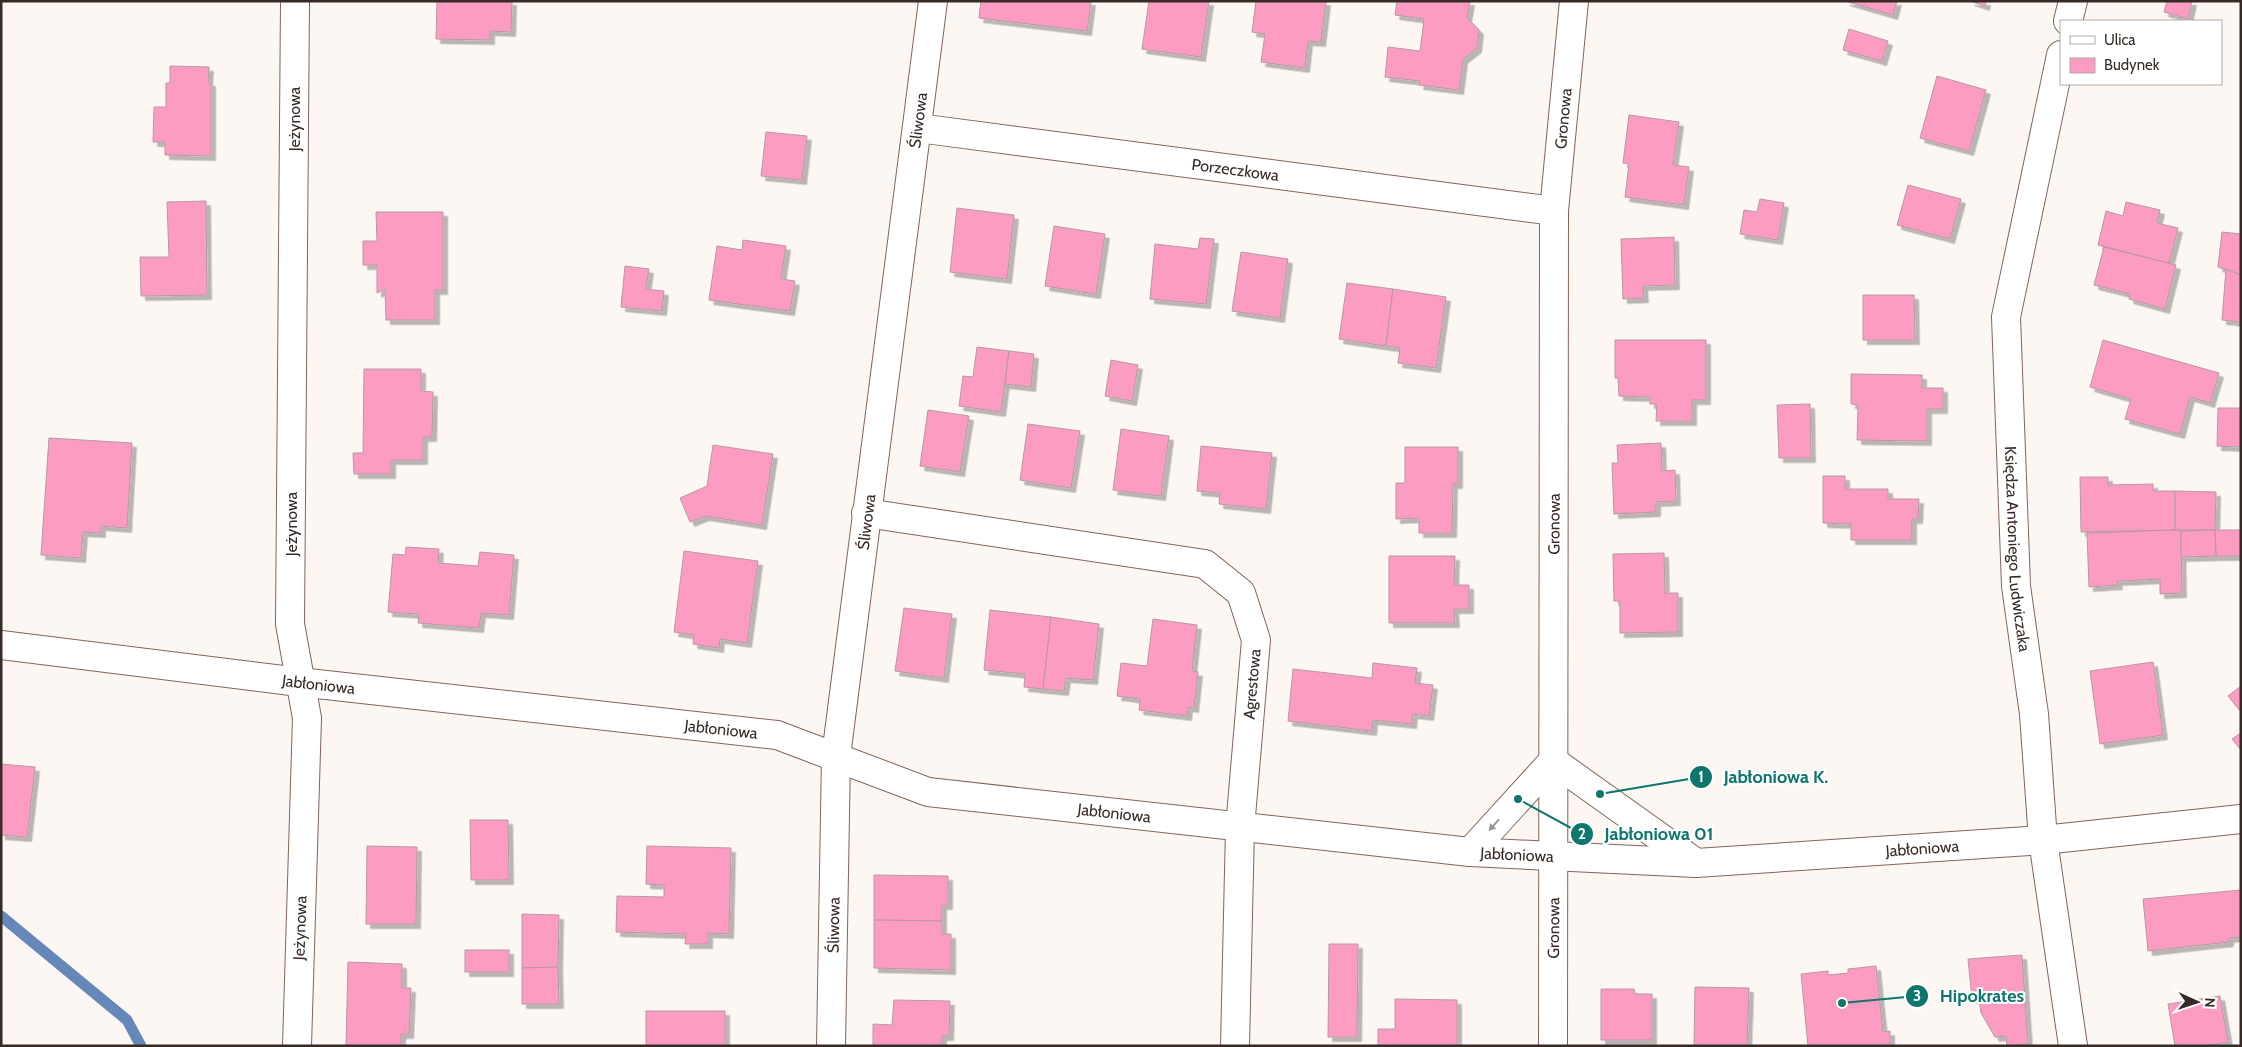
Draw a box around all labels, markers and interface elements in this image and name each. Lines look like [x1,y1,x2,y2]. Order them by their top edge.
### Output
legend [2060,20,2222,85]
text: Ulica [2104,31,2136,49]
text: Budynek [2104,56,2160,74]
street label: Jeżynowa [285,86,304,152]
street label: Gronowa [1550,87,1575,150]
street label: Śliwowa [905,91,931,149]
street label: Porzeczkowa [1190,154,1280,185]
street label: Księdza Antoniego Ludwiczaka [2001,446,2035,653]
street label: Jeżynowa [282,491,301,557]
street label: Śliwowa [853,493,879,551]
street label: Gronowa [1544,493,1563,555]
street label: Agrestowa [1239,648,1265,720]
street label: Jabłoniowa [280,670,356,698]
street label: Jabłoniowa [683,715,759,742]
callout: Jabłoniowa K. [1688,760,1838,793]
text: Jabłoniowa K. [1723,766,1828,788]
text: 1 [1698,768,1704,786]
street label: Jabłoniowa [1076,799,1152,826]
callout: Jabłoniowa 01 [1569,817,1723,850]
one-way arrow [1488,819,1500,831]
text: Jabłoniowa 01 [1604,823,1713,845]
text: 2 [1578,825,1586,843]
street label: Jabłoniowa [1884,836,1960,860]
street label: Jabłoniowa [1479,843,1554,866]
street label: Jeżynowa [289,895,311,962]
street label: Śliwowa [823,897,843,953]
street label: Gronowa [1544,897,1563,959]
north arrow [2172,977,2222,1027]
callout: Hipokrates [1905,979,2034,1012]
text: Hipokrates [1940,985,2025,1007]
text: 3 [1913,987,1921,1005]
text: N [2201,997,2219,1008]

